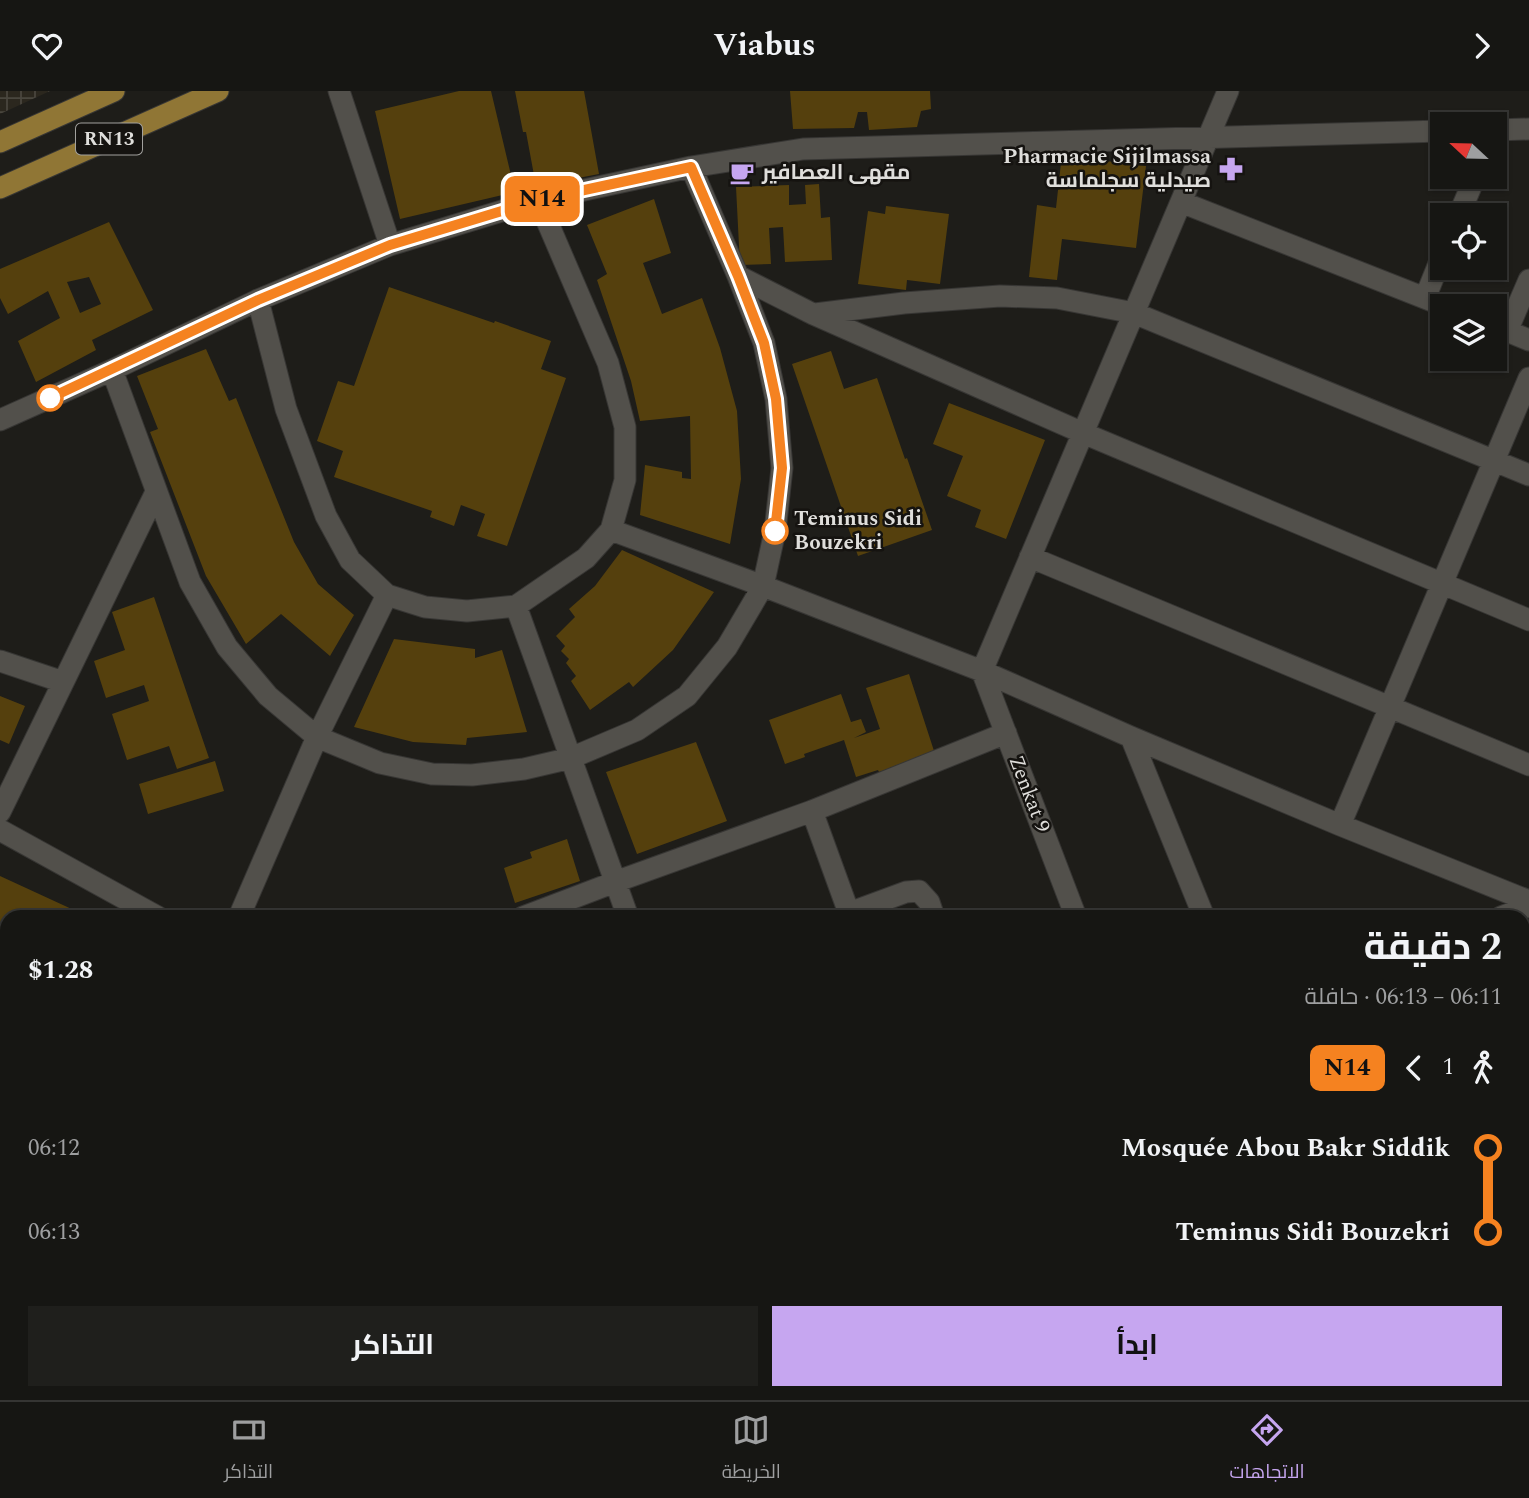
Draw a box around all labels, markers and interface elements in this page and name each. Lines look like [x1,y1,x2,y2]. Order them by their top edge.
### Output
text: Viabus [713,21,816,70]
icon: heart [28,27,66,65]
icon: forward [1463,27,1501,65]
north arrow [1430,112,1507,189]
map controls [1430,112,1507,371]
road number: RN13 [76,123,142,155]
place label: Pharmacie Sijilmassa صيدلية سجلماسة [1003,141,1211,197]
pharmacy icon: Pharmacie Sijilmassa صيدلية سجلماسة [1217,155,1245,183]
place label: مقهى العصافير [761,157,910,189]
cafe icon: مقهى العصافير [728,159,756,187]
line badge: N14 [502,176,582,222]
text: N14 [519,181,565,217]
button: locate [1430,203,1507,280]
button: layers [1430,294,1507,371]
unlabelled marker [37,385,63,411]
place label: Teminus Sidi Bouzekri [794,503,922,559]
marker: Teminus Sidi Bouzekri [762,518,788,544]
street label: Zenkat 9 [1000,751,1058,837]
text: 2 دقيقة [1364,919,1502,977]
text: $1.28 [28,950,93,990]
text: 06:11 – 06:13 · حافلة [1304,980,1502,1015]
icon: back [1395,1049,1433,1087]
icon: walk [1464,1049,1502,1087]
text: N14 [1324,1050,1371,1086]
text: 1 [1443,1050,1454,1085]
text: Mosquée Abou Bakr Siddik [1121,1128,1450,1168]
text: 06:12 [28,1131,80,1166]
text: Teminus Sidi Bouzekri [1176,1212,1450,1252]
text: 06:13 [28,1215,80,1250]
button: التذاكر [28,1306,758,1386]
button: ابدأ [772,1306,1502,1386]
tab: التذاكر [224,1411,273,1489]
tab: الخريطة [722,1411,781,1489]
tab: الاتجاهات [1230,1411,1305,1489]

